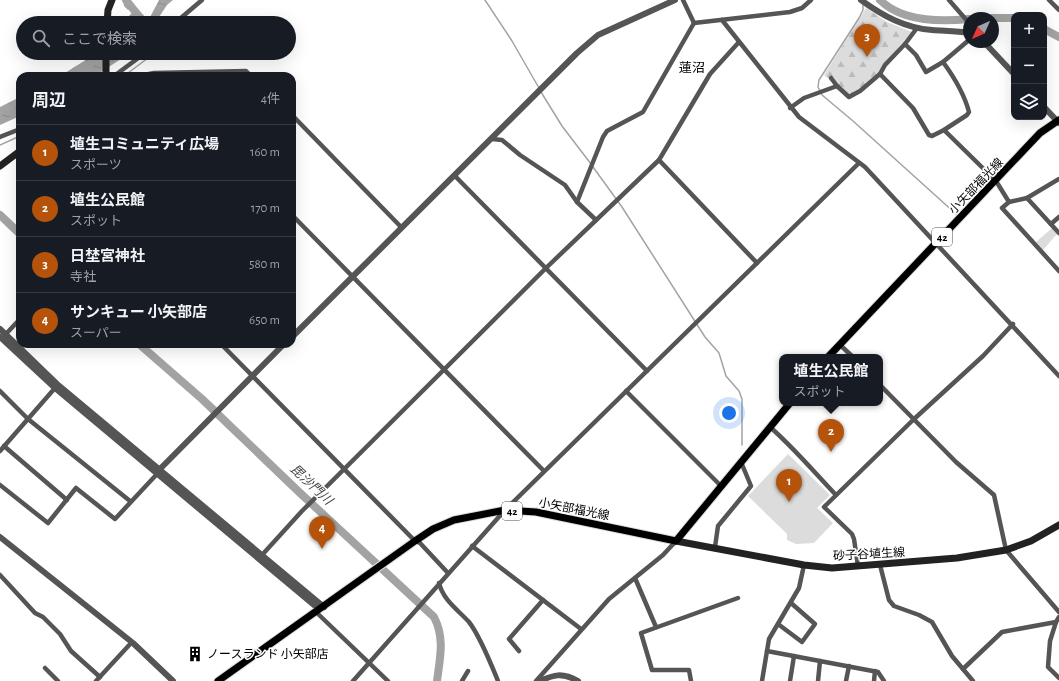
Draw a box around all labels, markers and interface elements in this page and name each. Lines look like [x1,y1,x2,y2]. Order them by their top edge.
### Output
north arrow [963,12,999,48]
map controls [1011,12,1047,120]
button: + [1011,12,1047,48]
search box [16,16,296,60]
pin: 3 [854,24,880,57]
icon: search [30,27,52,49]
text: ここで検索 [62,32,137,47]
button: − [1011,48,1047,84]
district label: 蓮沼 [679,61,705,75]
button: layers [1011,84,1047,120]
text: 周辺 [32,92,66,109]
text: 4件 [261,93,280,106]
text: 埴生コミュニティ広場 [70,137,219,152]
text: 1 [43,146,47,159]
text: 160 m [250,146,280,159]
street label: 小矢部福光線 [946,155,1005,216]
text: スポーツ [70,159,122,172]
text: 埴生公民館 [70,193,145,208]
text: 2 [42,202,48,215]
text: 170 m [251,202,280,215]
text: スポット [70,215,122,228]
road number: 42 [932,228,952,246]
text: 日埜宮神社 [70,249,145,264]
text: 3 [42,258,48,271]
text: 580 m [249,258,280,271]
text: 寺社 [70,271,96,284]
text: サンキュー 小矢部店 [70,305,207,320]
text: 4 [42,314,48,327]
text: 650 m [249,314,280,327]
text: スーパー [70,327,122,340]
popup [779,354,883,406]
text: 埴生公民館 [793,364,869,379]
text: スポット [793,386,846,399]
your location [719,403,739,423]
pin: 2 [818,419,844,452]
water label: 毘沙門川 [288,462,337,509]
pin: 1 [776,469,802,502]
street label: 小矢部福光線 [538,495,611,522]
road number: 42 [502,502,522,520]
pin: 4 [309,516,335,549]
street label: 砂子谷埴生線 [833,545,905,562]
building icon: ノースランド 小矢部店 [186,645,204,663]
place label: ノースランド 小矢部店 [207,647,328,660]

